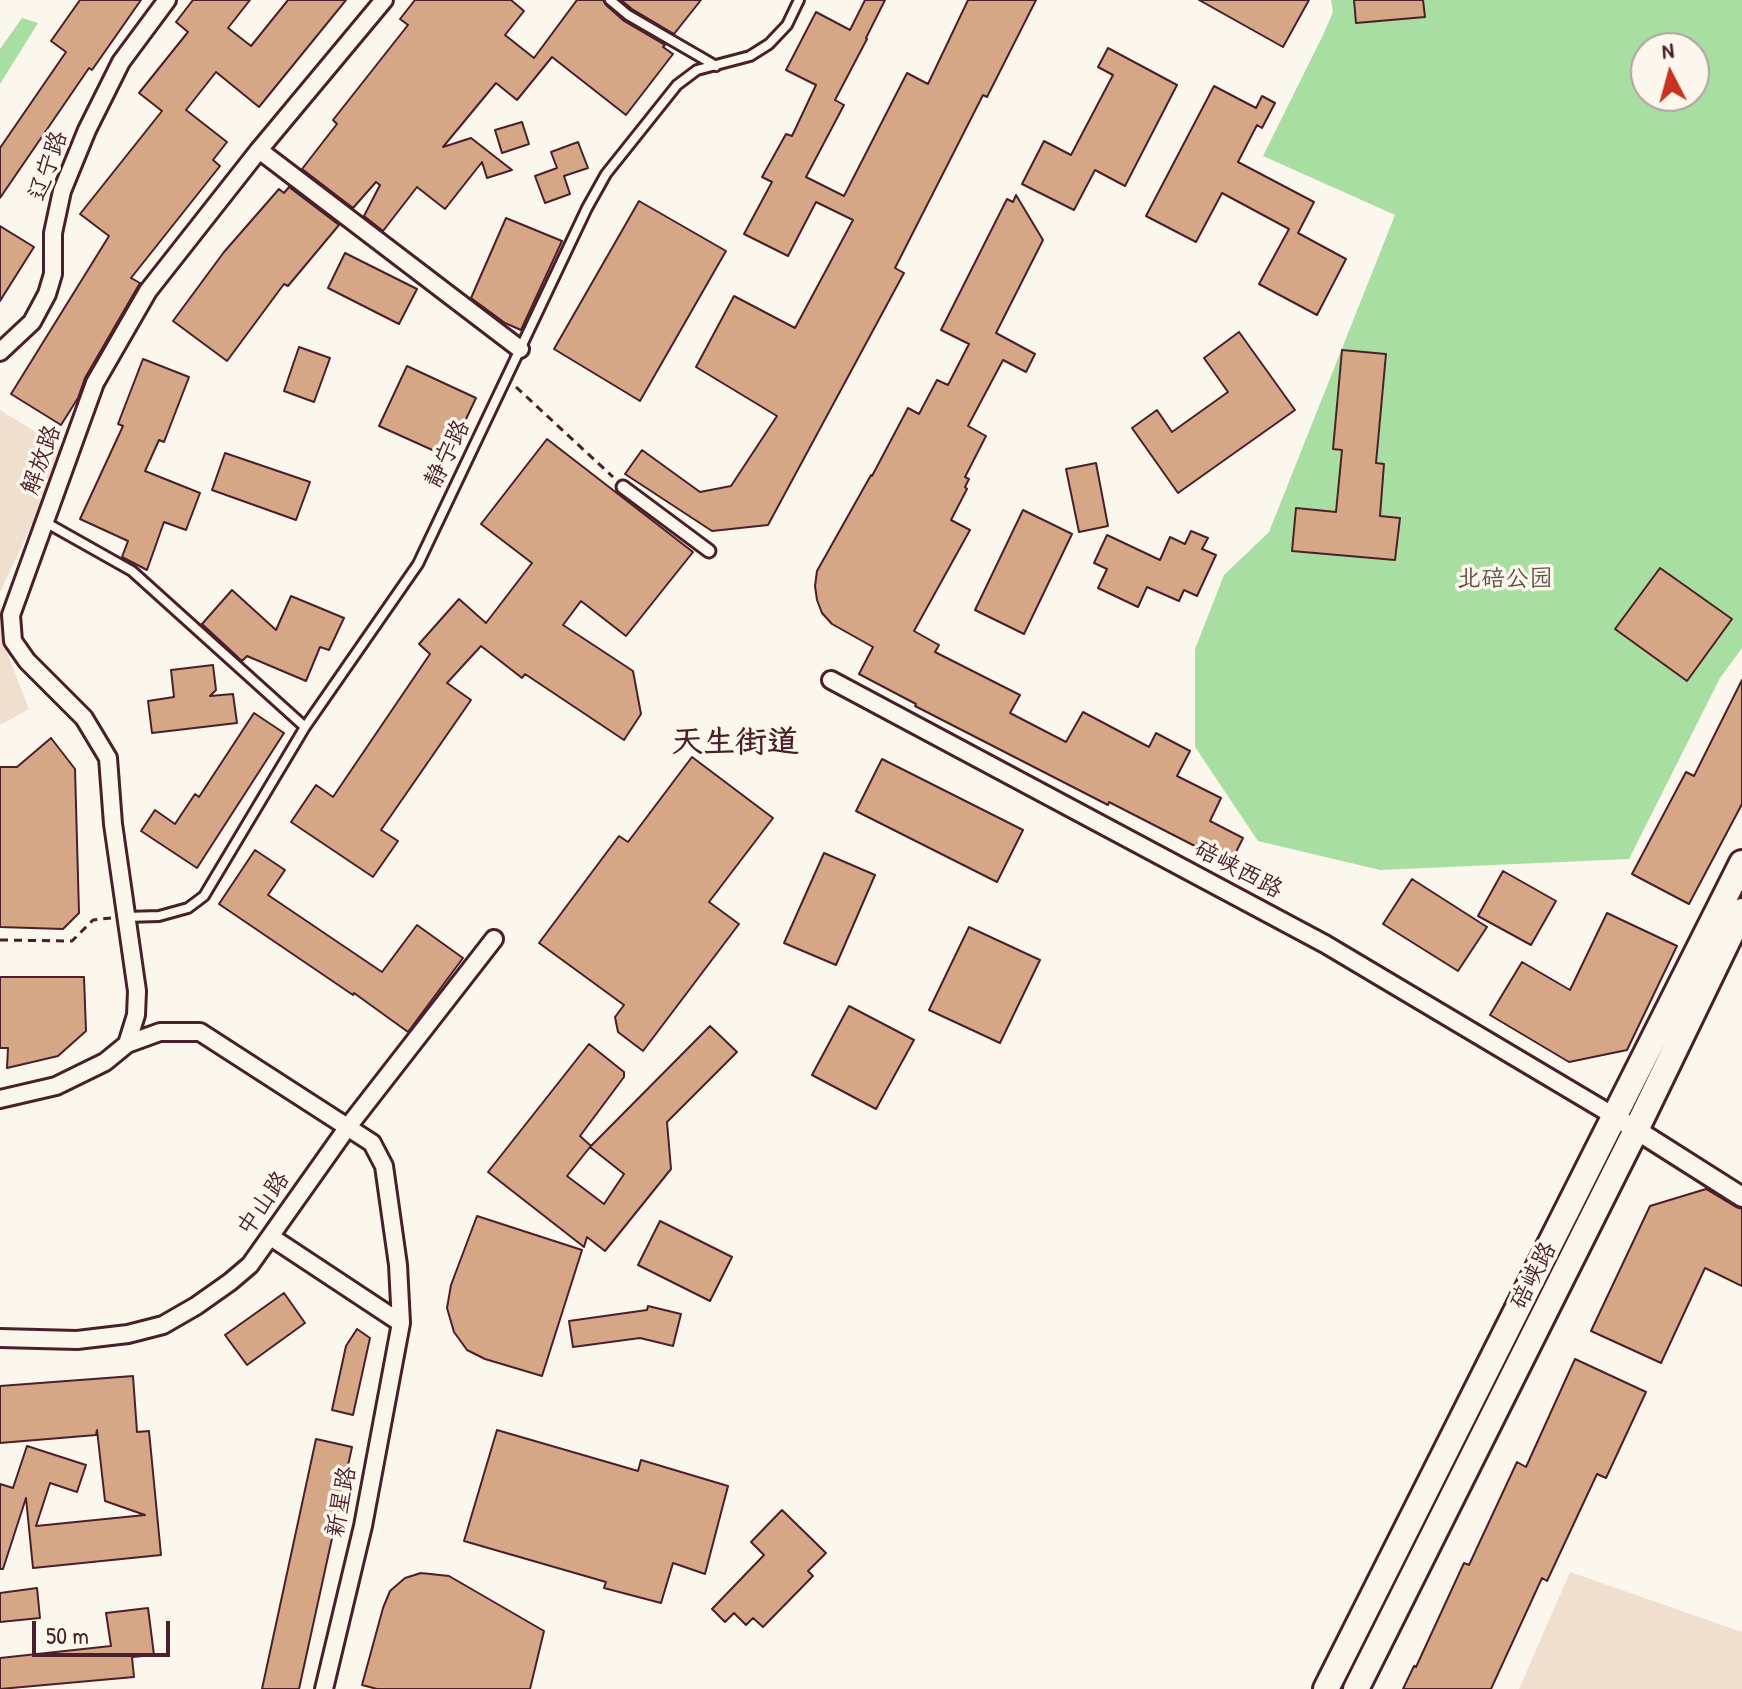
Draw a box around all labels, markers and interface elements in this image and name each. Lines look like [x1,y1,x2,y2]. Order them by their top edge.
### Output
north arrow [1630,32,1710,112]
text: N [1660,35,1675,66]
street label: 辽宁路 [24,127,74,205]
street label: 静宁路 [419,415,477,493]
street label: 解放路 [16,421,68,499]
park label: 北碚公园 [1457,566,1553,594]
district label: 天生街道 [671,724,799,762]
street label: 碚峡西路 [1189,835,1287,905]
street label: 中山路 [232,1166,296,1242]
street label: 碚峡路 [1505,1237,1563,1315]
street label: 新星路 [321,1464,363,1540]
scale bar [36,1605,174,1655]
text: 50 m [46,1619,89,1651]

